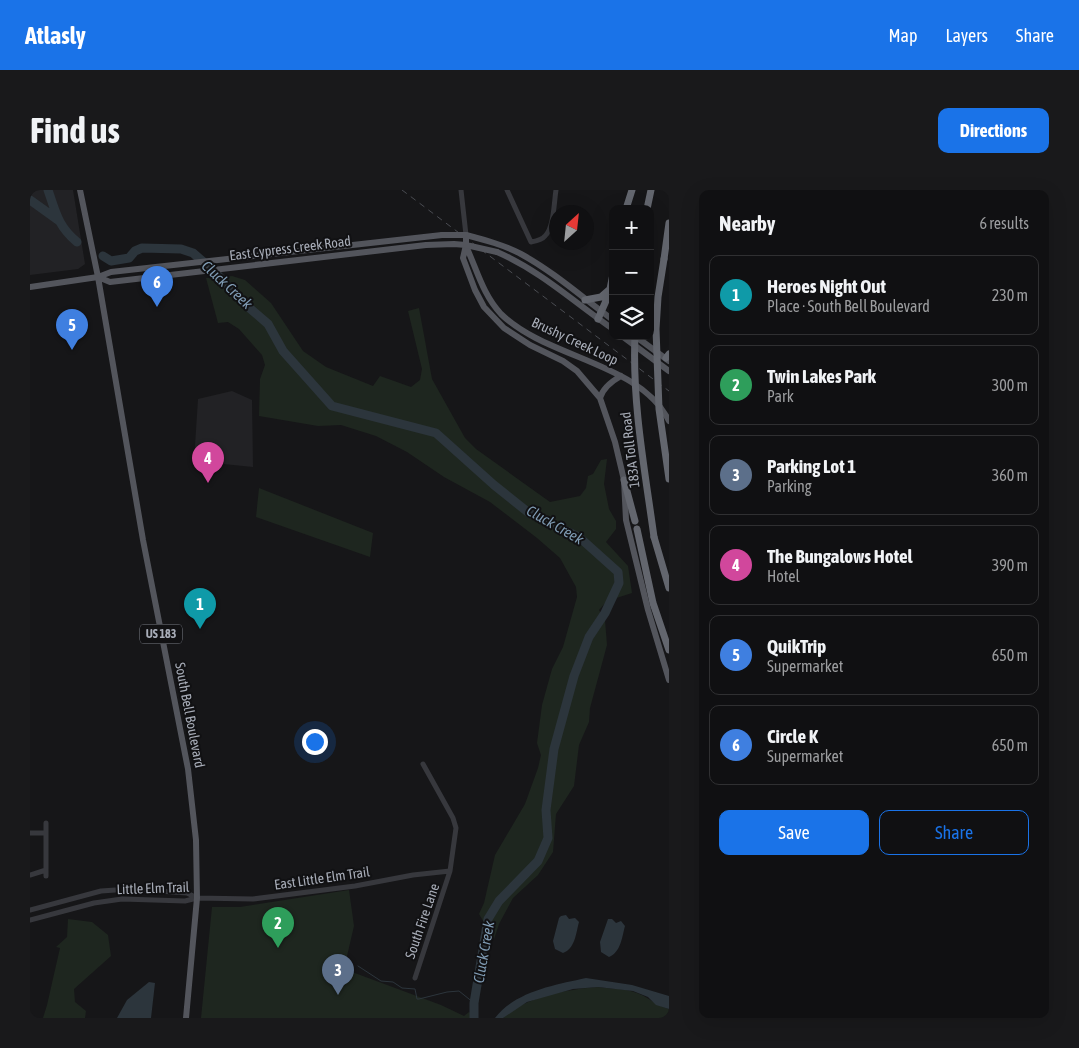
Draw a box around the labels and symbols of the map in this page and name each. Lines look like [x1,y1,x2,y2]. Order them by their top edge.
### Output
north arrow [549,205,594,250]
street label: East Cypress Creek Road [228,233,352,263]
water label: Cluck Creek [199,257,256,313]
pin: 6 [141,266,173,307]
pin: 5 [56,309,88,350]
street label: Brushy Creek Loop [529,314,621,368]
street label: 183A Toll Road [617,411,643,489]
pin: 4 [192,442,224,483]
water label: Cluck Creek [524,501,587,548]
pin: 1 [184,588,216,629]
road number: US 183 [140,624,182,644]
street label: South Bell Boulevard [172,661,208,769]
your location [302,729,328,755]
street label: East Little Elm Trail [273,863,371,893]
street label: Little Elm Trail [116,879,190,897]
street label: South Fire Lane [402,881,442,961]
pin: 2 [262,907,294,948]
water label: Cluck Creek [470,919,497,984]
pin: 3 [322,954,354,995]

